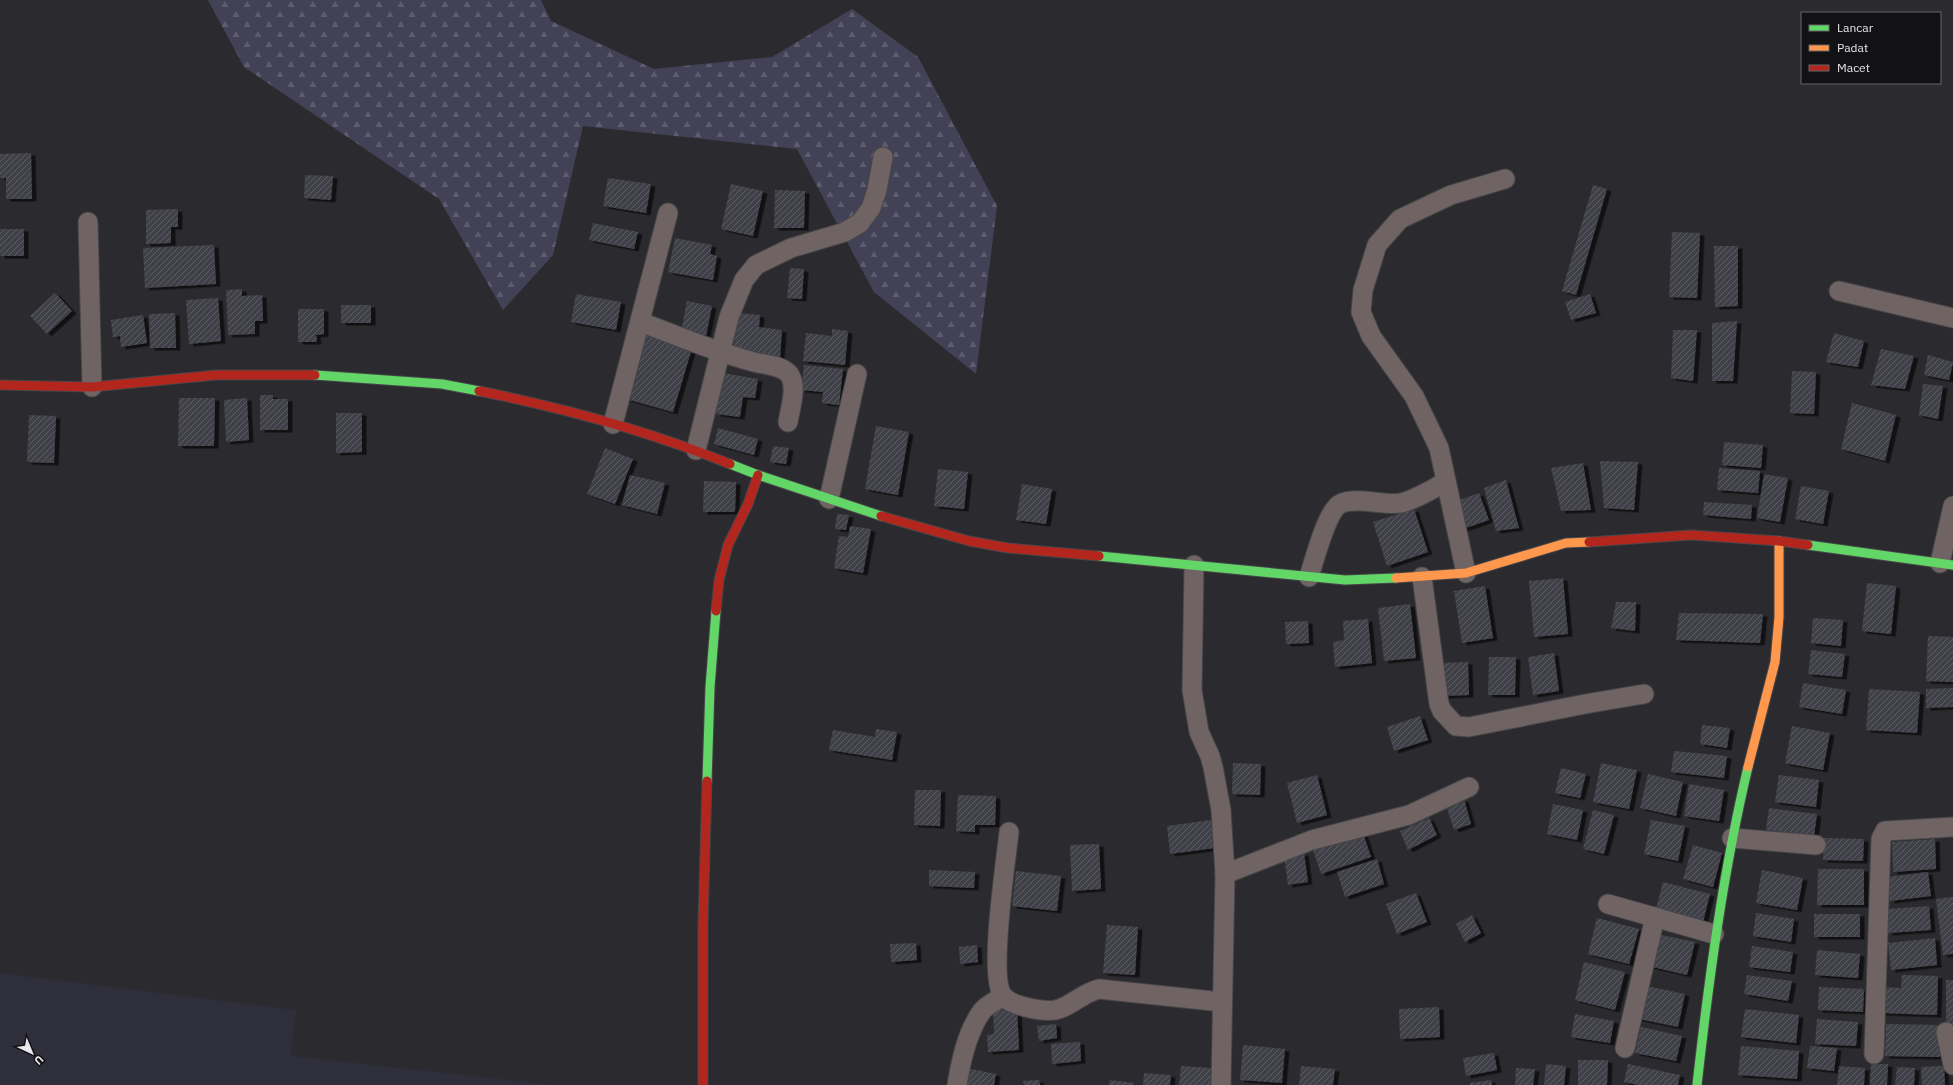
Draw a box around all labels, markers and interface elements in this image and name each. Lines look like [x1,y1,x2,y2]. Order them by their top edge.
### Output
legend [1801,12,1941,84]
text: Lancar [1837,20,1874,35]
text: Padat [1837,40,1868,55]
text: Macet [1837,60,1870,75]
north arrow [12,1033,52,1073]
text: U [31,1053,47,1068]

